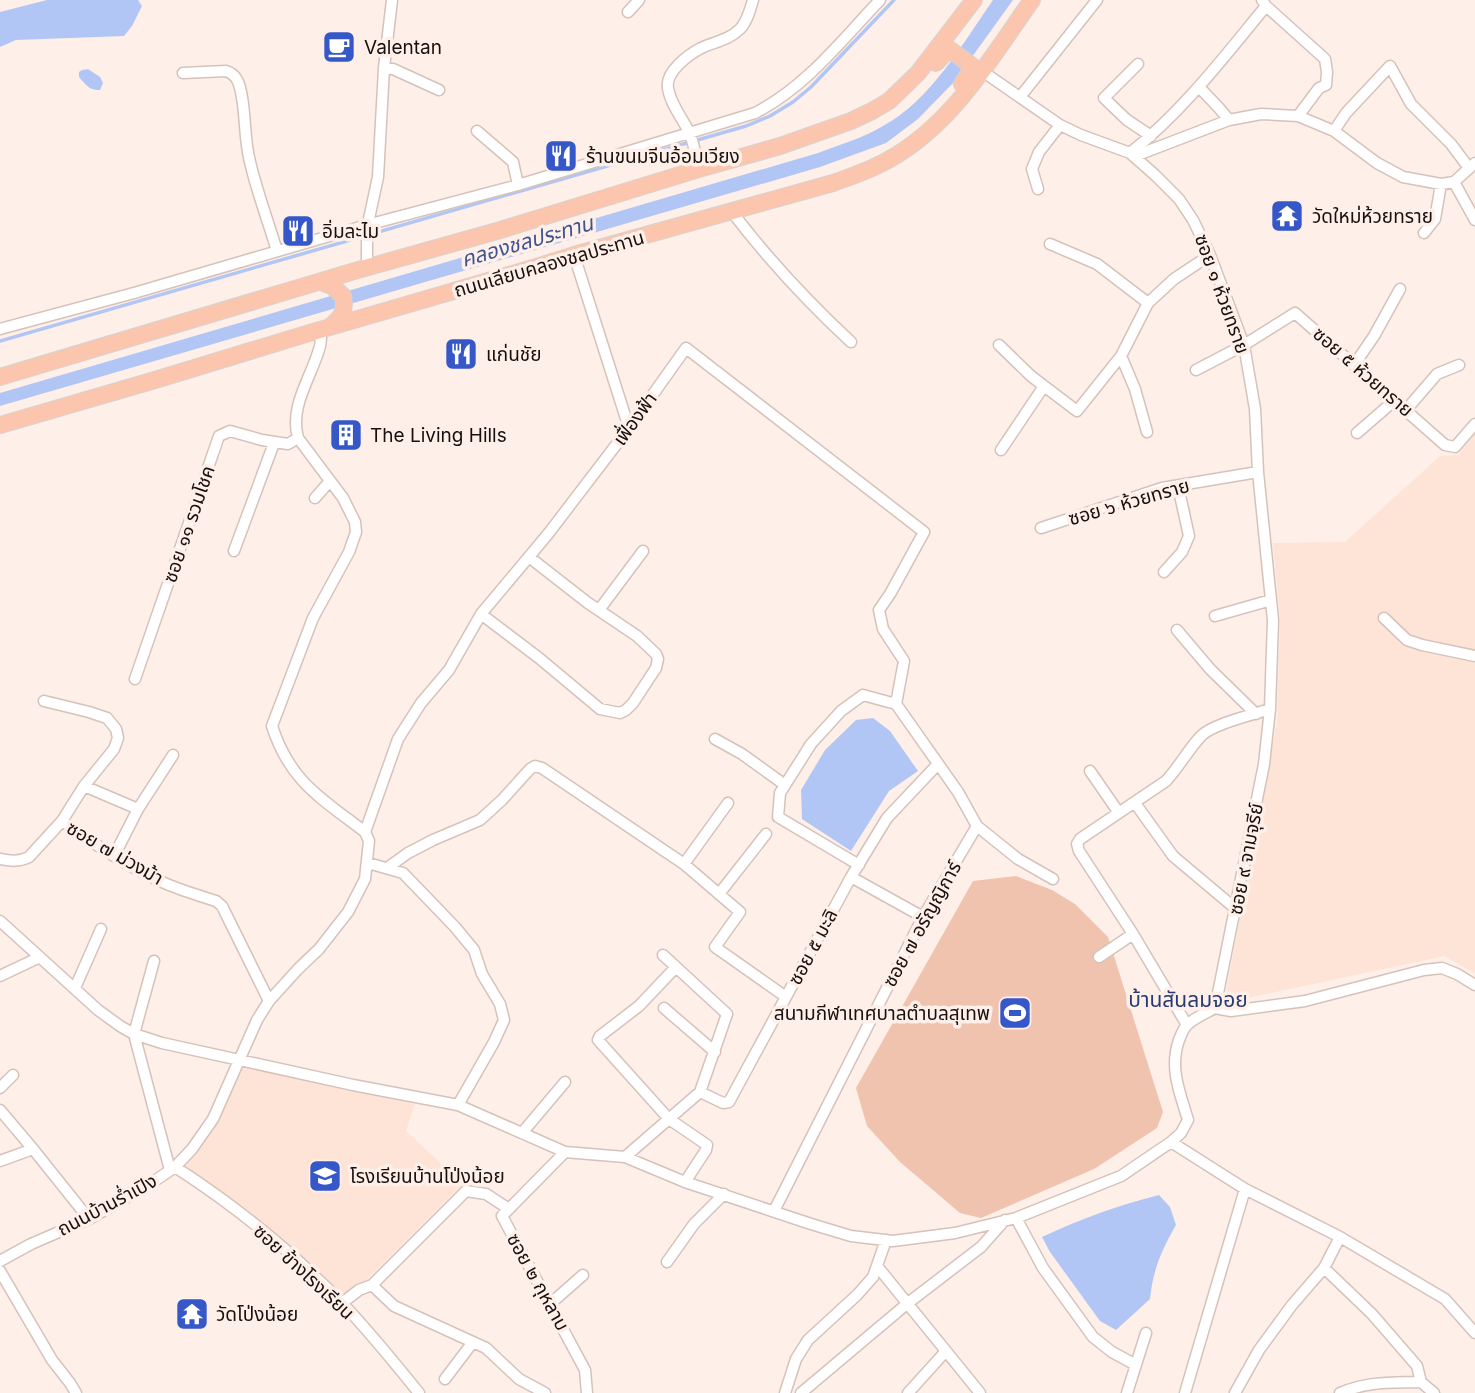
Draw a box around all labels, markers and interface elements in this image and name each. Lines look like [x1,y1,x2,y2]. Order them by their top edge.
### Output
cafe icon: Valentan [320,28,358,66]
place label: Valentan [364,36,442,59]
restaurant icon: ร้านขนมจีนอ้อมเวียง [542,137,580,175]
place label: ร้านขนมจีนอ้อมเวียง [586,145,740,168]
temple icon: วัดใหม่ห้วยทราย [1268,197,1306,235]
place label: วัดใหม่ห้วยทราย [1312,205,1433,228]
water label: คลองชลประทาน [458,210,597,272]
restaurant icon: อิ่มละไม [279,212,317,250]
place label: อิ่มละไม [322,219,379,243]
street label: ถนนเลียบคลองชลประทาน [451,226,647,302]
street label: ซอย ๑ ห้วยทราย [1190,231,1254,357]
street label: ซอย ๕ ห้วยทราย [1308,322,1418,422]
restaurant icon: แก่นชัย [442,335,480,373]
place label: แก่นชัย [486,343,542,366]
street label: เฟื่องฟ้า [606,387,662,450]
building icon: The Living Hills [327,416,365,454]
place label: The Living Hills [370,424,507,447]
street label: ซอย ๑๑ รวมโชค [158,462,220,586]
street label: ซอย ๖ ห้วยทราย [1066,474,1192,530]
street label: ซอย ๙ จามจุรีย์ [1224,801,1268,917]
street label: ซอย ๗ ม่วงม้า [63,816,167,890]
street label: ซอย ๗ อรัญญิการ์ [878,856,967,991]
street label: ซอย ๕ มะลิ [783,905,843,989]
district label: บ้านสันลมจอย [1128,987,1248,1012]
sports icon: สนามกีฬาเทศบาลตำบลสุเทพ [996,994,1034,1032]
place label: สนามกีฬาเทศบาลตำบลสุเทพ [774,1002,990,1025]
school or university icon: โรงเรียนบ้านโป่งน้อย [306,1157,344,1195]
place label: โรงเรียนบ้านโป่งน้อย [350,1165,505,1188]
street label: ถนนบ้านร่ำเปิง [52,1167,161,1241]
street label: ซอย ข้างโรงเรียน [249,1220,359,1324]
street label: ซอย ๒ กุหลาบ [502,1229,574,1335]
temple icon: วัดโป่งน้อย [173,1295,211,1333]
place label: วัดโป่งน้อย [216,1303,298,1326]

